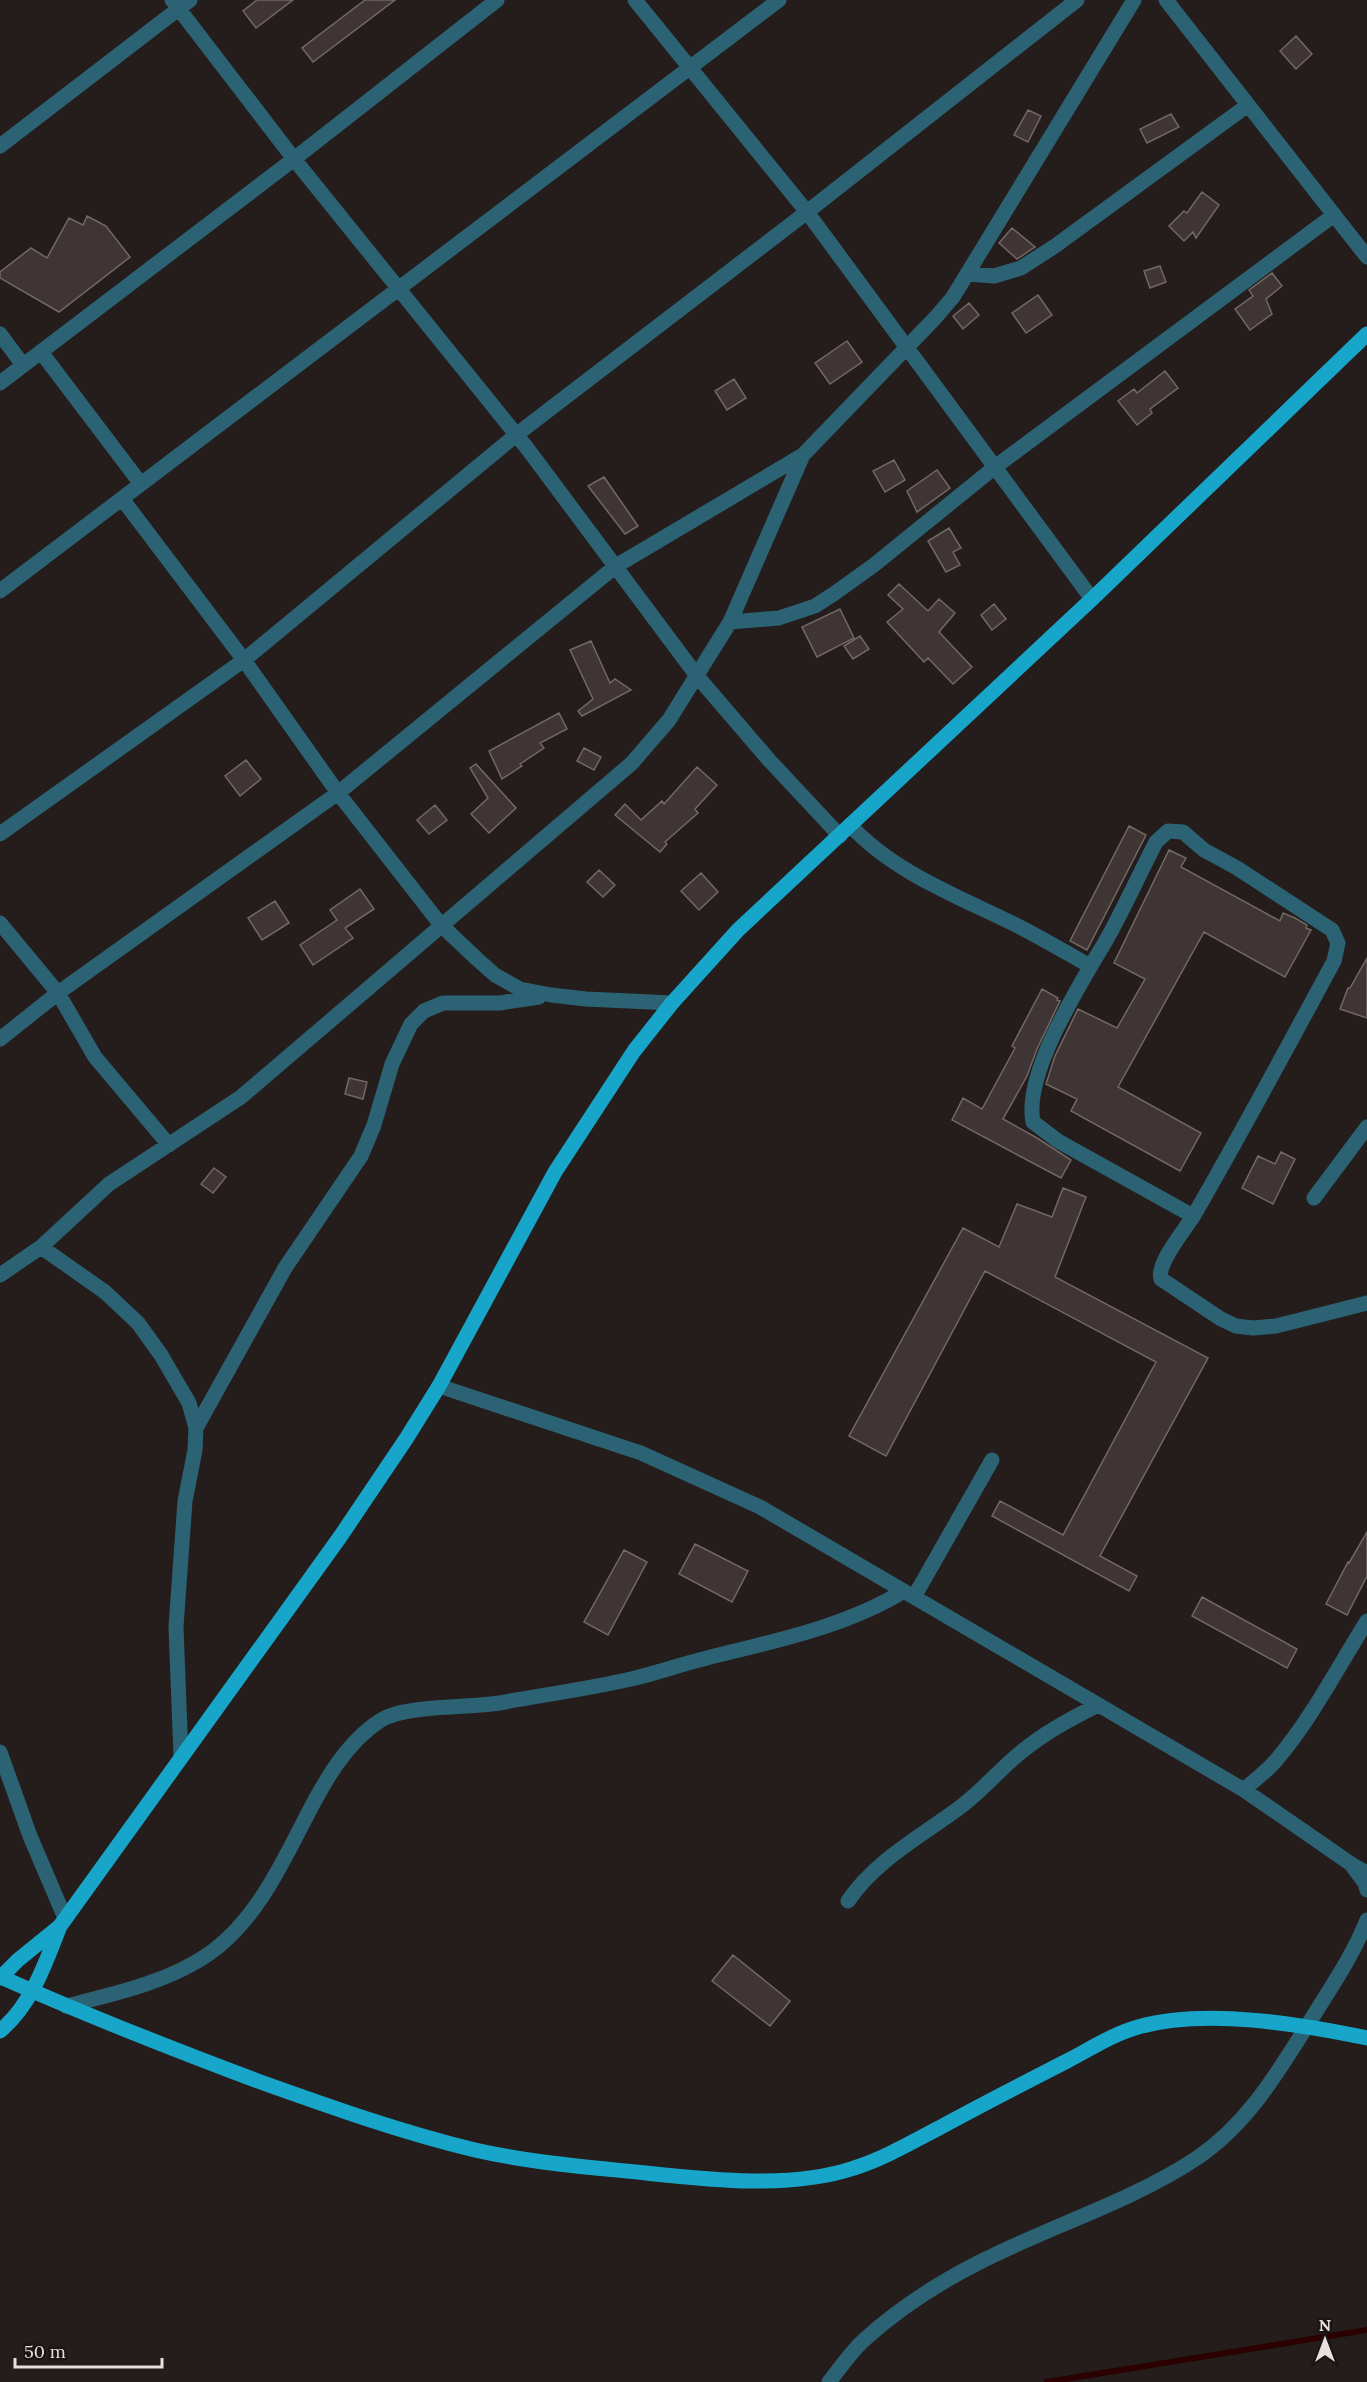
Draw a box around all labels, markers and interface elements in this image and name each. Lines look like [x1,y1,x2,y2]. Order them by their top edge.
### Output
north arrow [1295,2310,1355,2370]
text: N [1319,2315,1331,2335]
scale bar [15,2331,162,2369]
text: 50 m [24,2340,66,2363]

